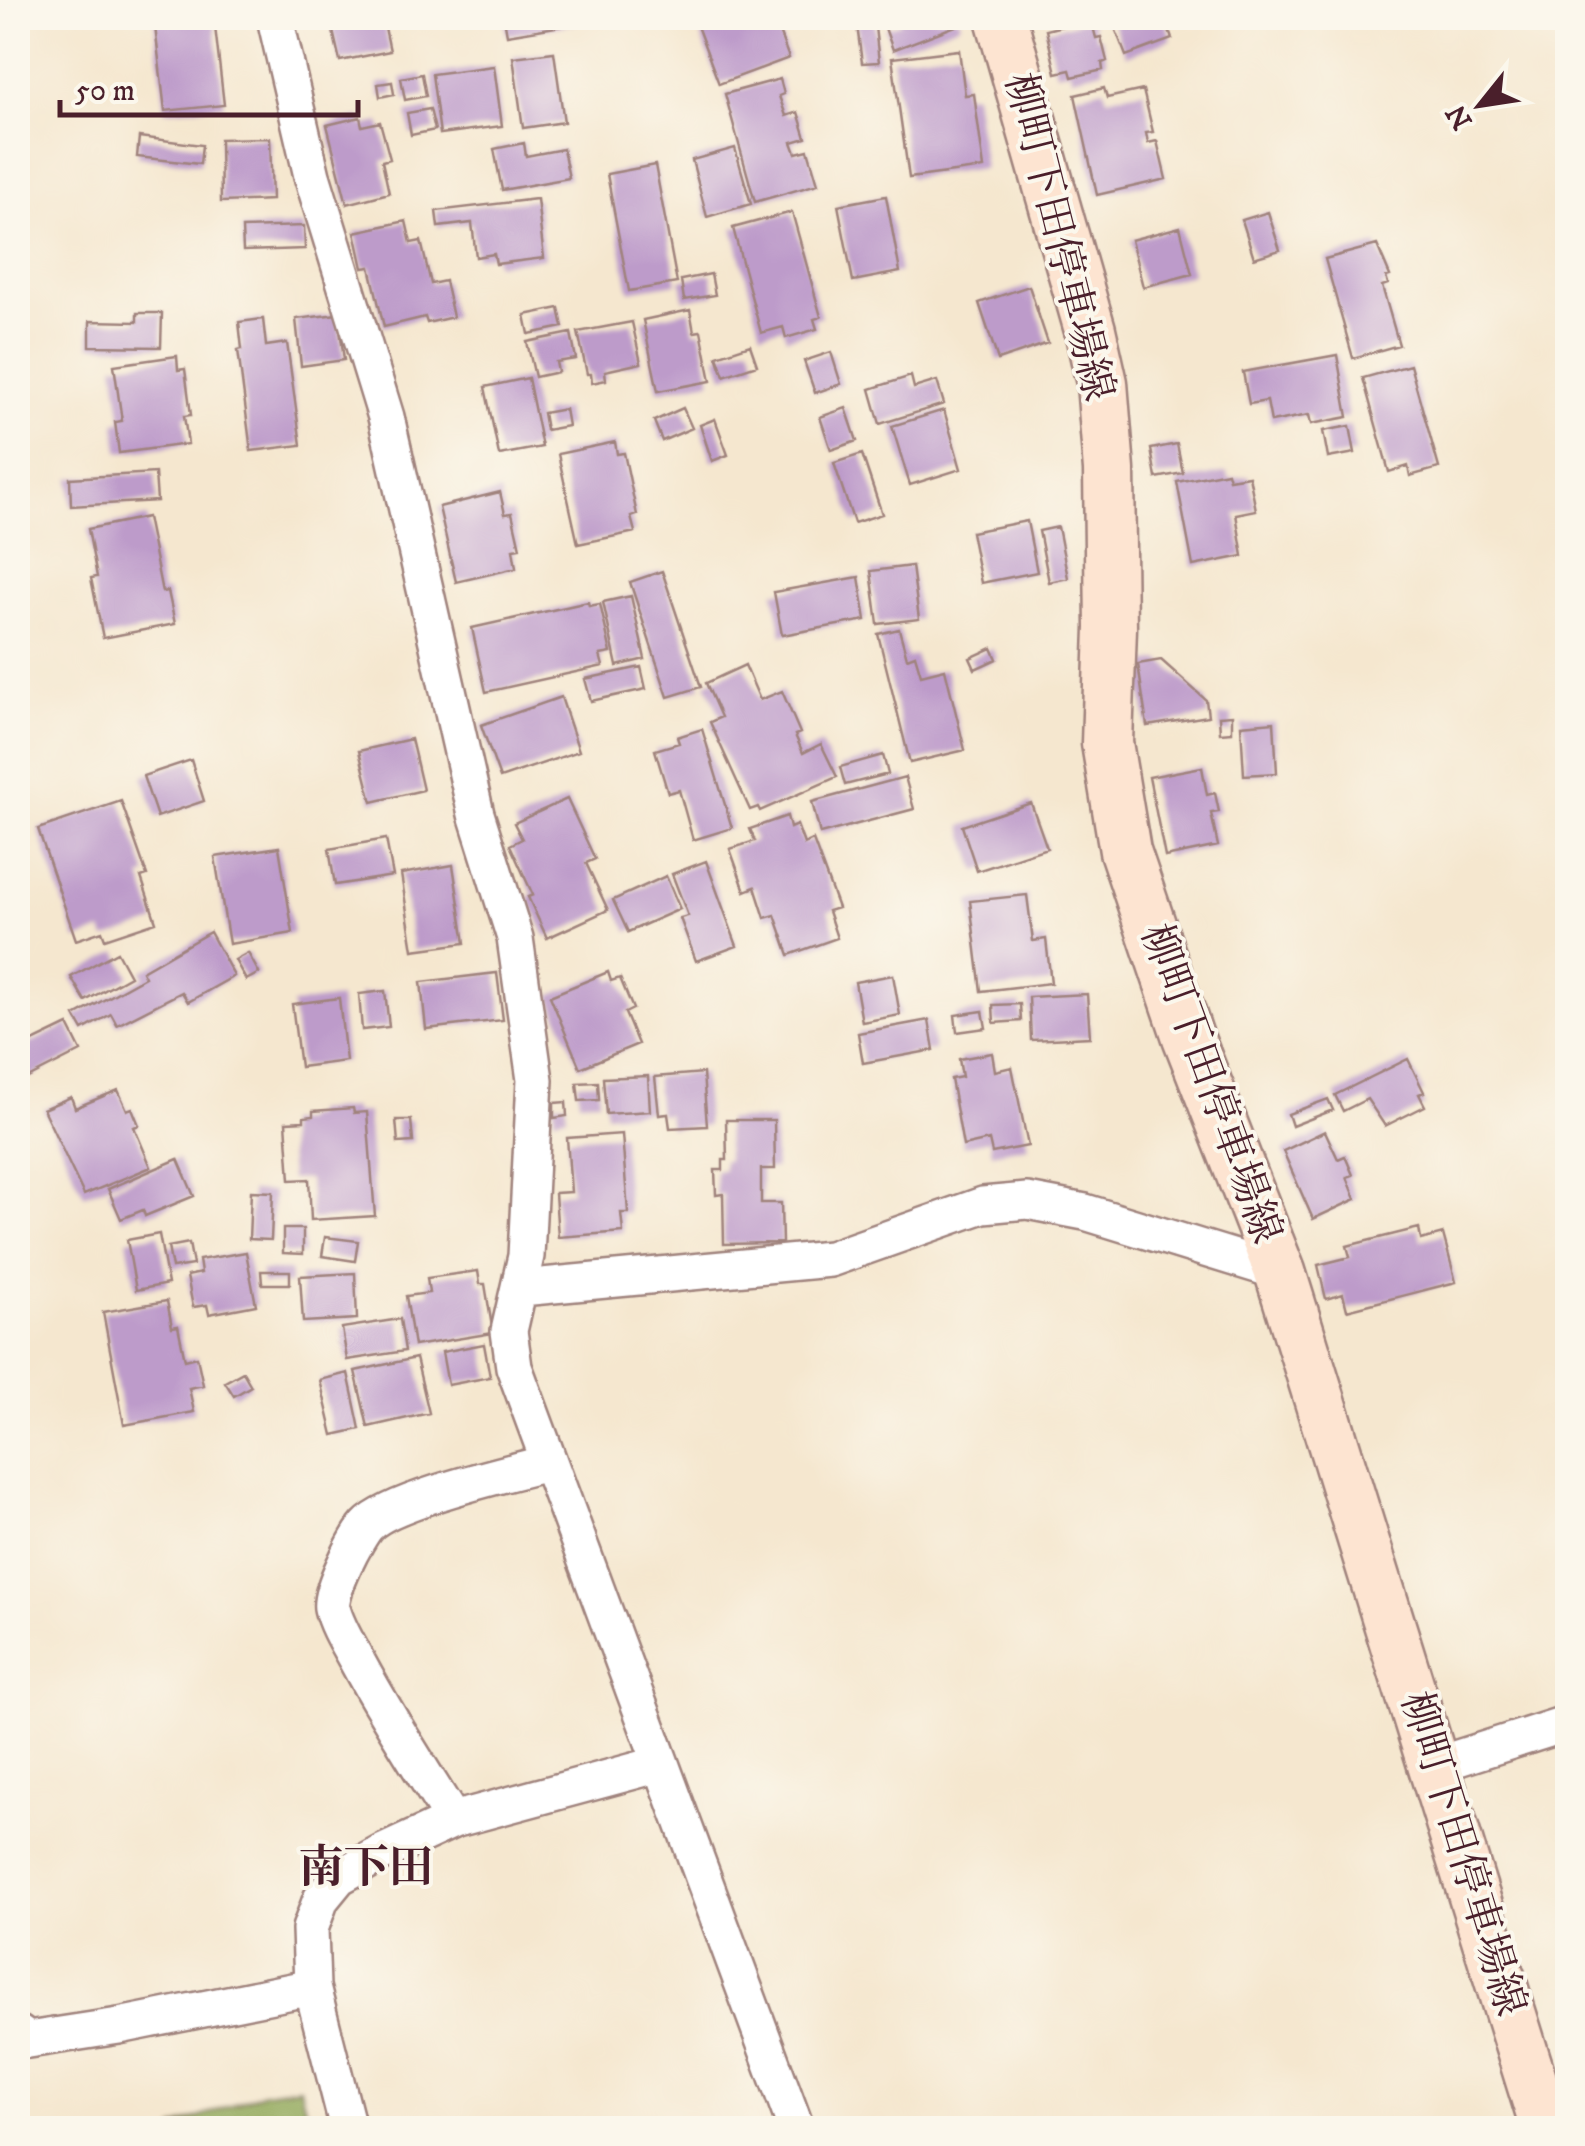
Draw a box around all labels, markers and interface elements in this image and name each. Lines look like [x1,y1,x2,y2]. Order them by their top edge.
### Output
scale bar [60,55,358,117]
north arrow [1430,55,1530,155]
street label: 柳町下田停車場線 [992,68,1124,406]
text: 50 m [75,73,135,110]
text: N [1439,98,1481,135]
street label: 柳町下田停車場線 [1128,917,1292,1251]
street label: 柳町下田停車場線 [1388,1686,1536,2022]
district label: 南下田 [298,1841,434,1897]

